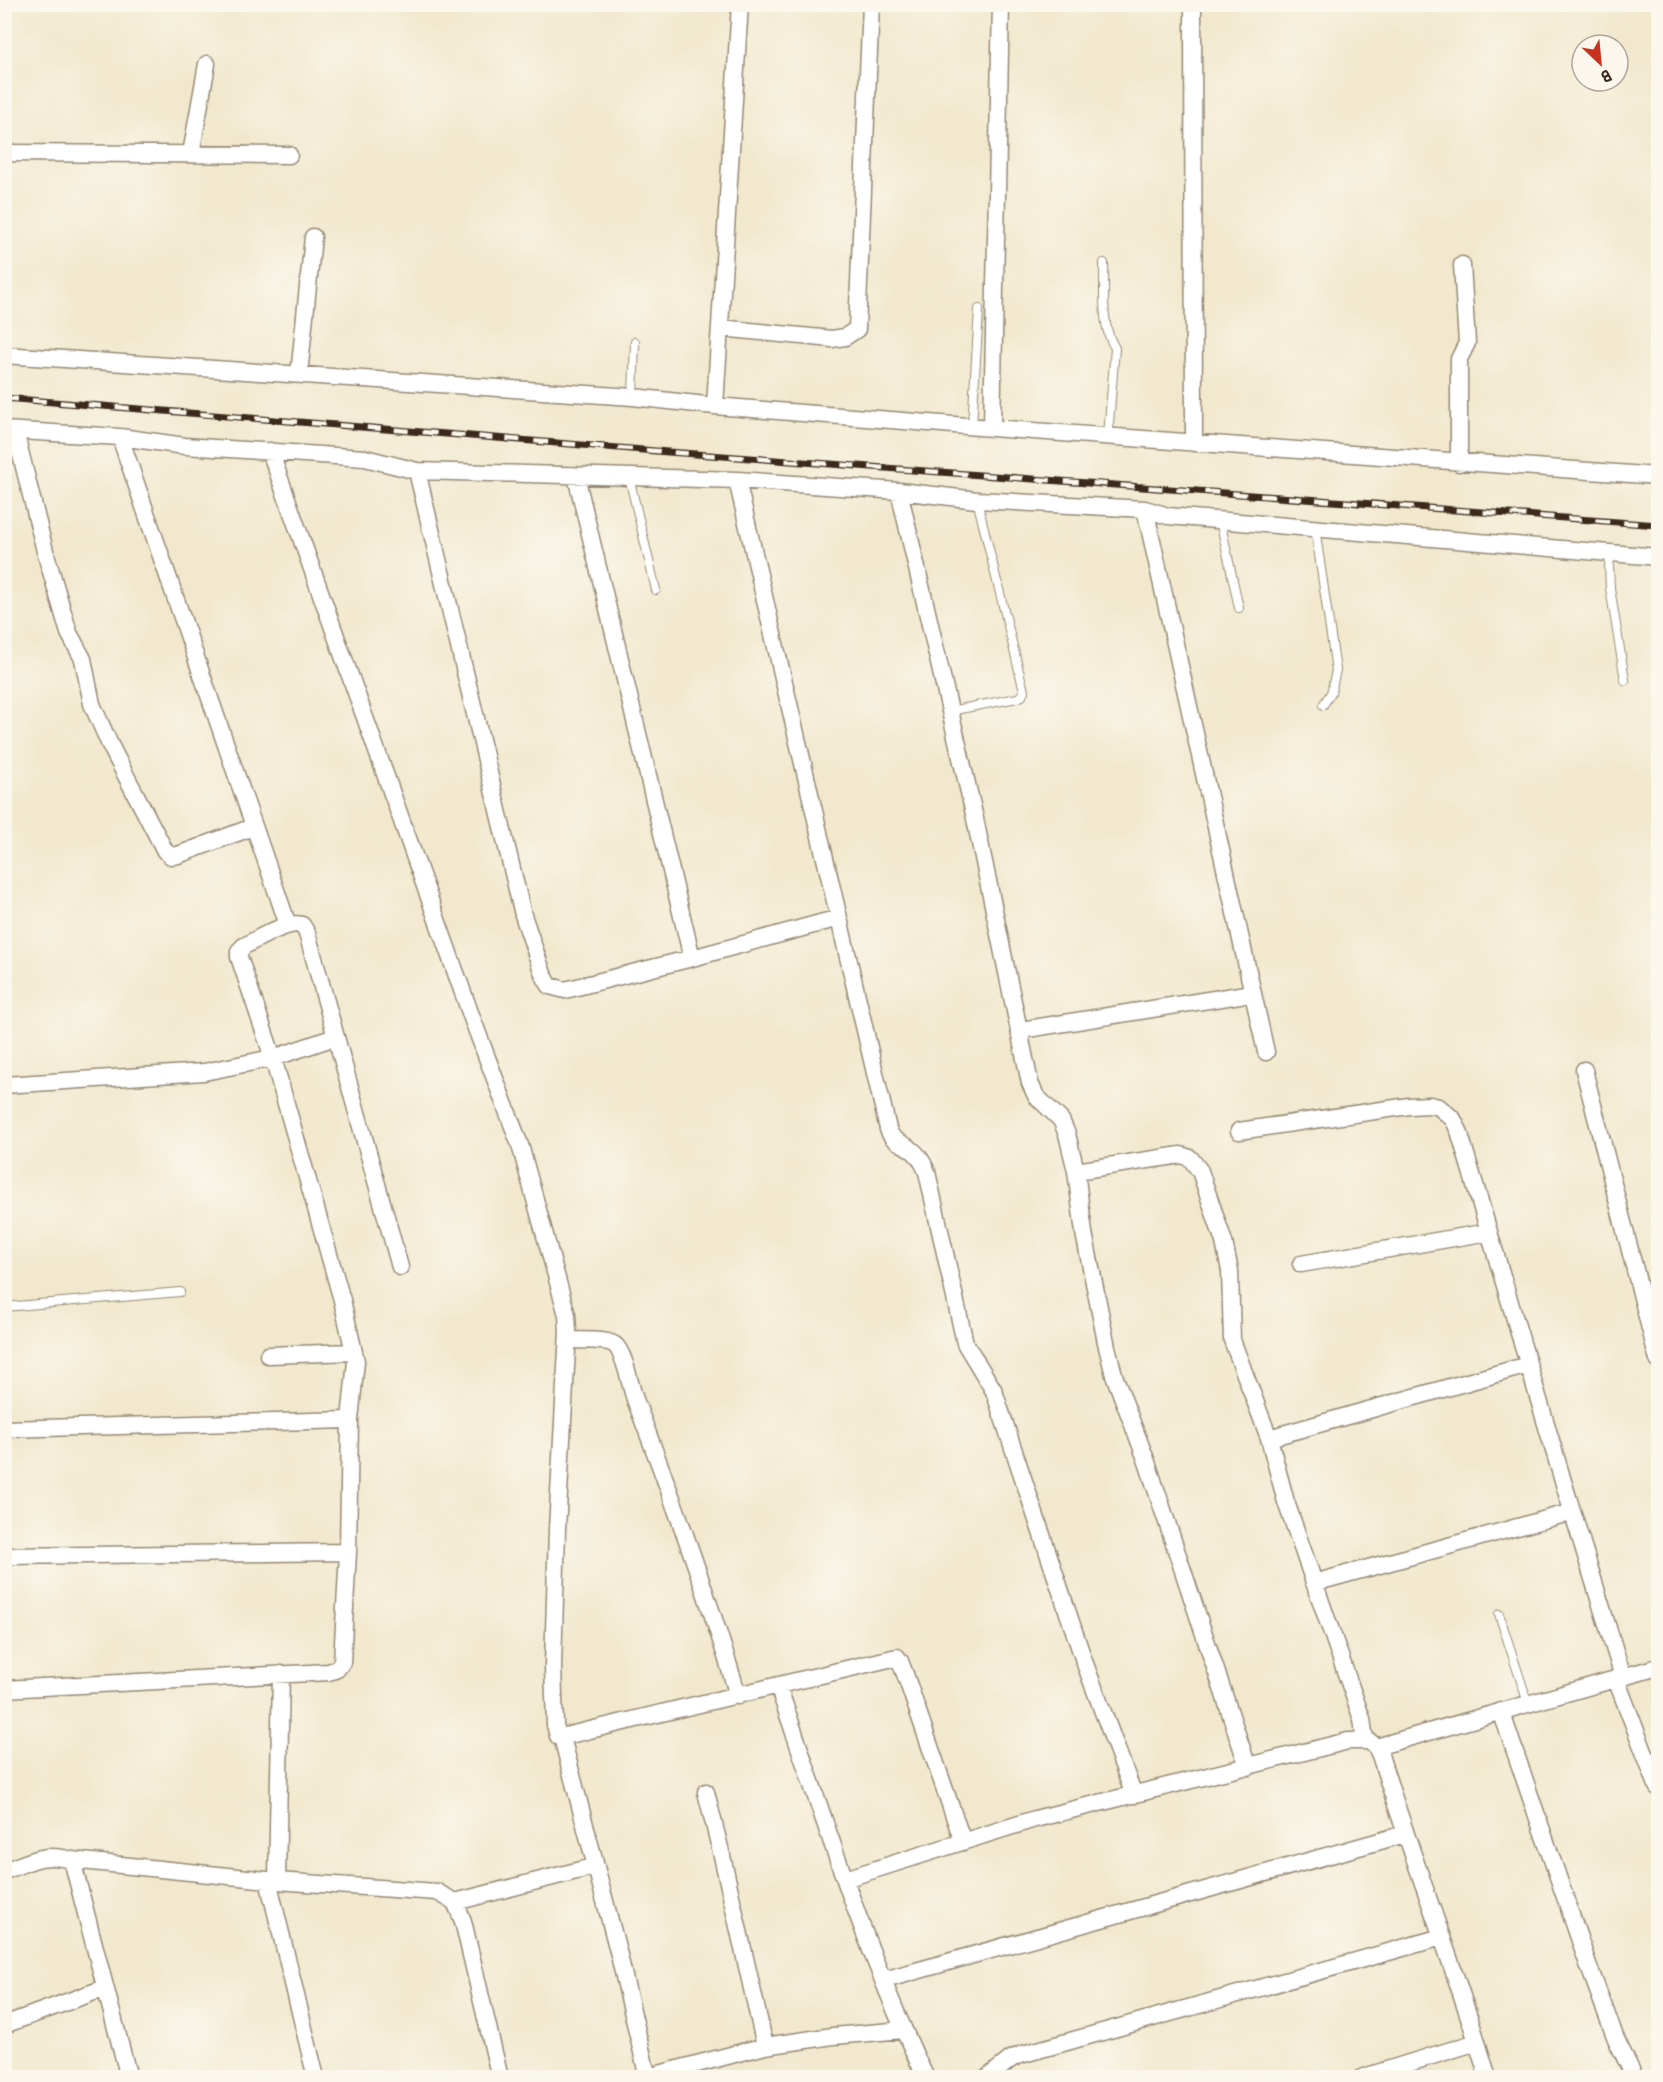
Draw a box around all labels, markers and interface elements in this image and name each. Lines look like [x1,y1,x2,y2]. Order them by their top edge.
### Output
north arrow [1570,33,1630,93]
text: B [1598,65,1615,87]

